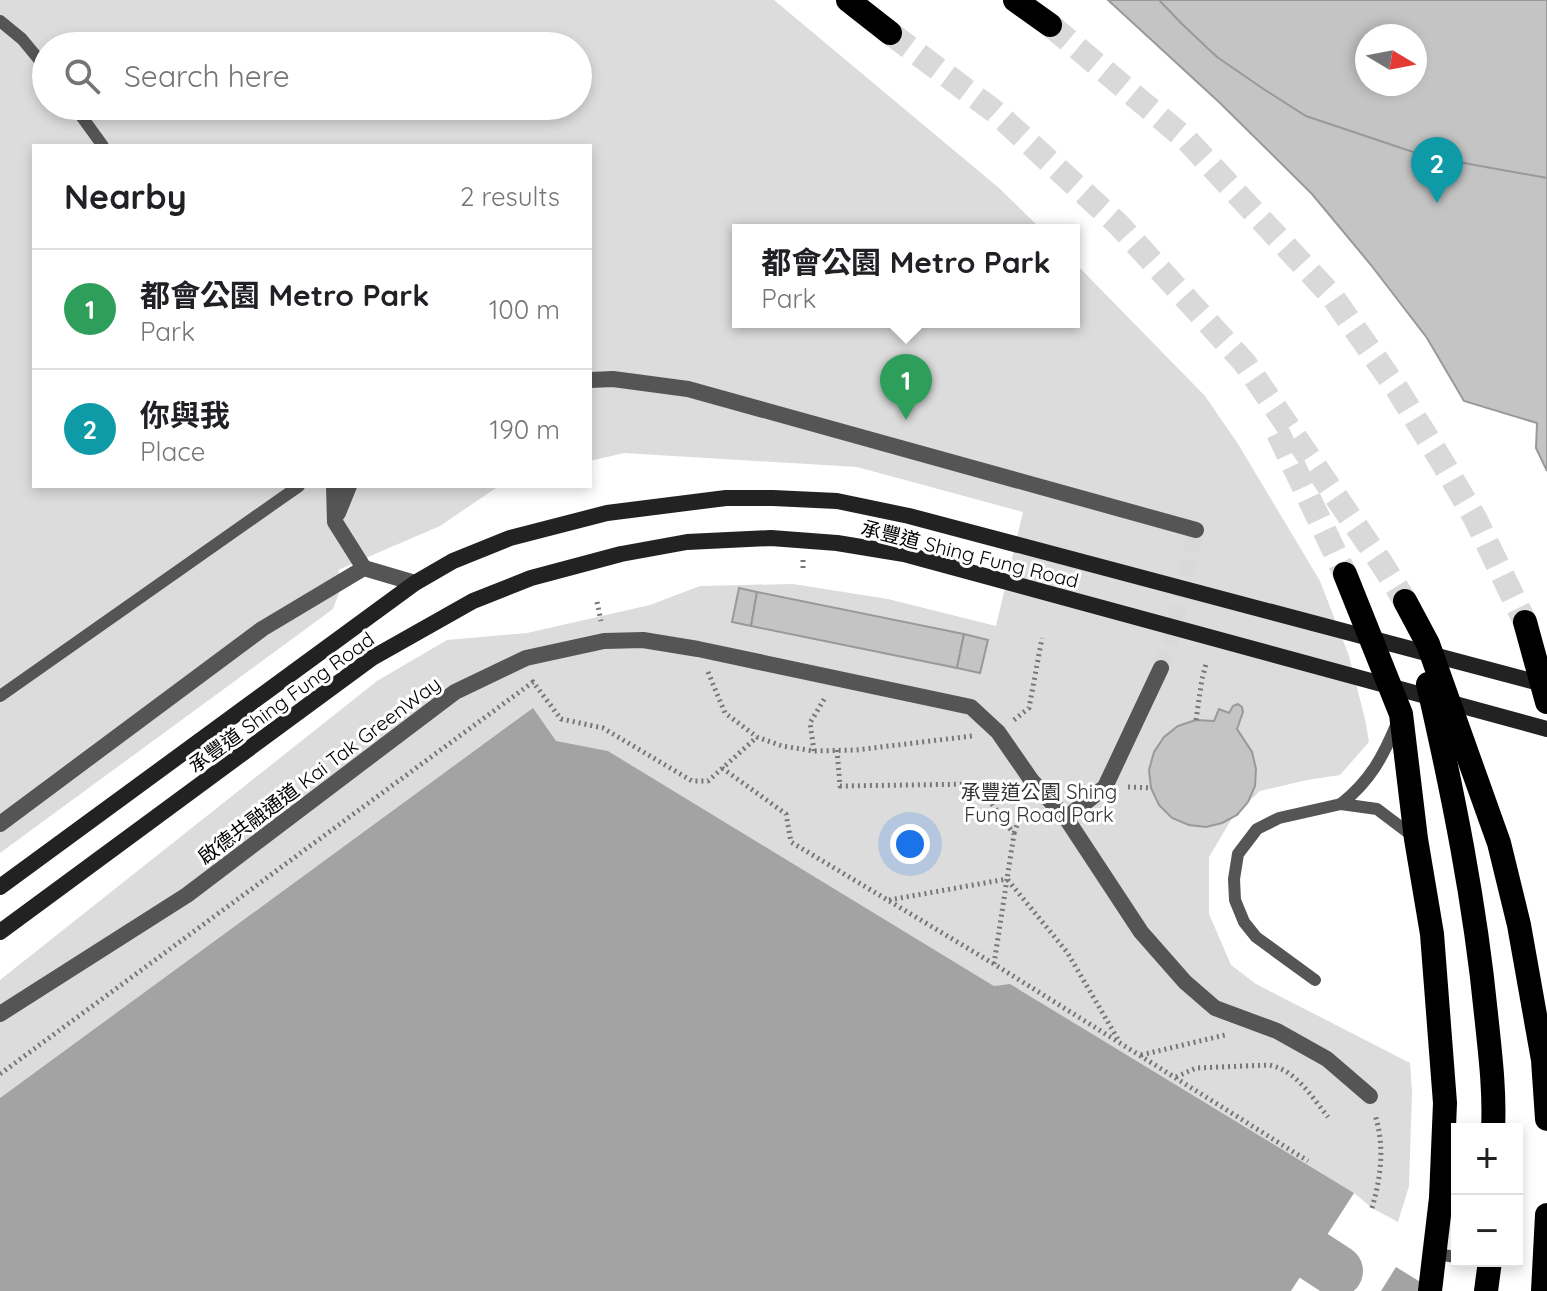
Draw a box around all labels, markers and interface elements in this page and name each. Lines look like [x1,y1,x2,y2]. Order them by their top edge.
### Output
north arrow [1355,24,1427,96]
search box [32,32,592,120]
icon: search [60,54,104,98]
text: Search here [124,57,290,95]
pin: 2 [1411,137,1463,203]
text: Nearby [64,175,187,218]
text: 2 results [460,180,560,213]
popup [732,224,1080,328]
text: 都會公園 Metro Park [761,243,1051,281]
text: 都會公園 Metro Park [140,276,429,314]
text: Park [761,282,816,315]
text: 1 [85,293,95,326]
text: 100 m [489,293,560,326]
text: Park [140,315,195,348]
pin: 1 [880,354,932,420]
text: 你與我 [140,396,230,434]
text: 2 [83,413,97,446]
text: 190 m [490,413,560,446]
text: Place [140,435,205,468]
street label: 承豐道 Shing Fung Road [859,515,1081,593]
street label: 承豐道 Shing Fung Road [183,626,379,778]
street label: 啟德共融通道 Kai Tak GreenWay [193,671,445,869]
park label: 承豐道公園 Shing Fung Road Park [961,779,1117,827]
your location [890,824,930,864]
map controls [1451,1123,1523,1267]
button: + [1451,1123,1523,1195]
button: − [1451,1195,1523,1267]

